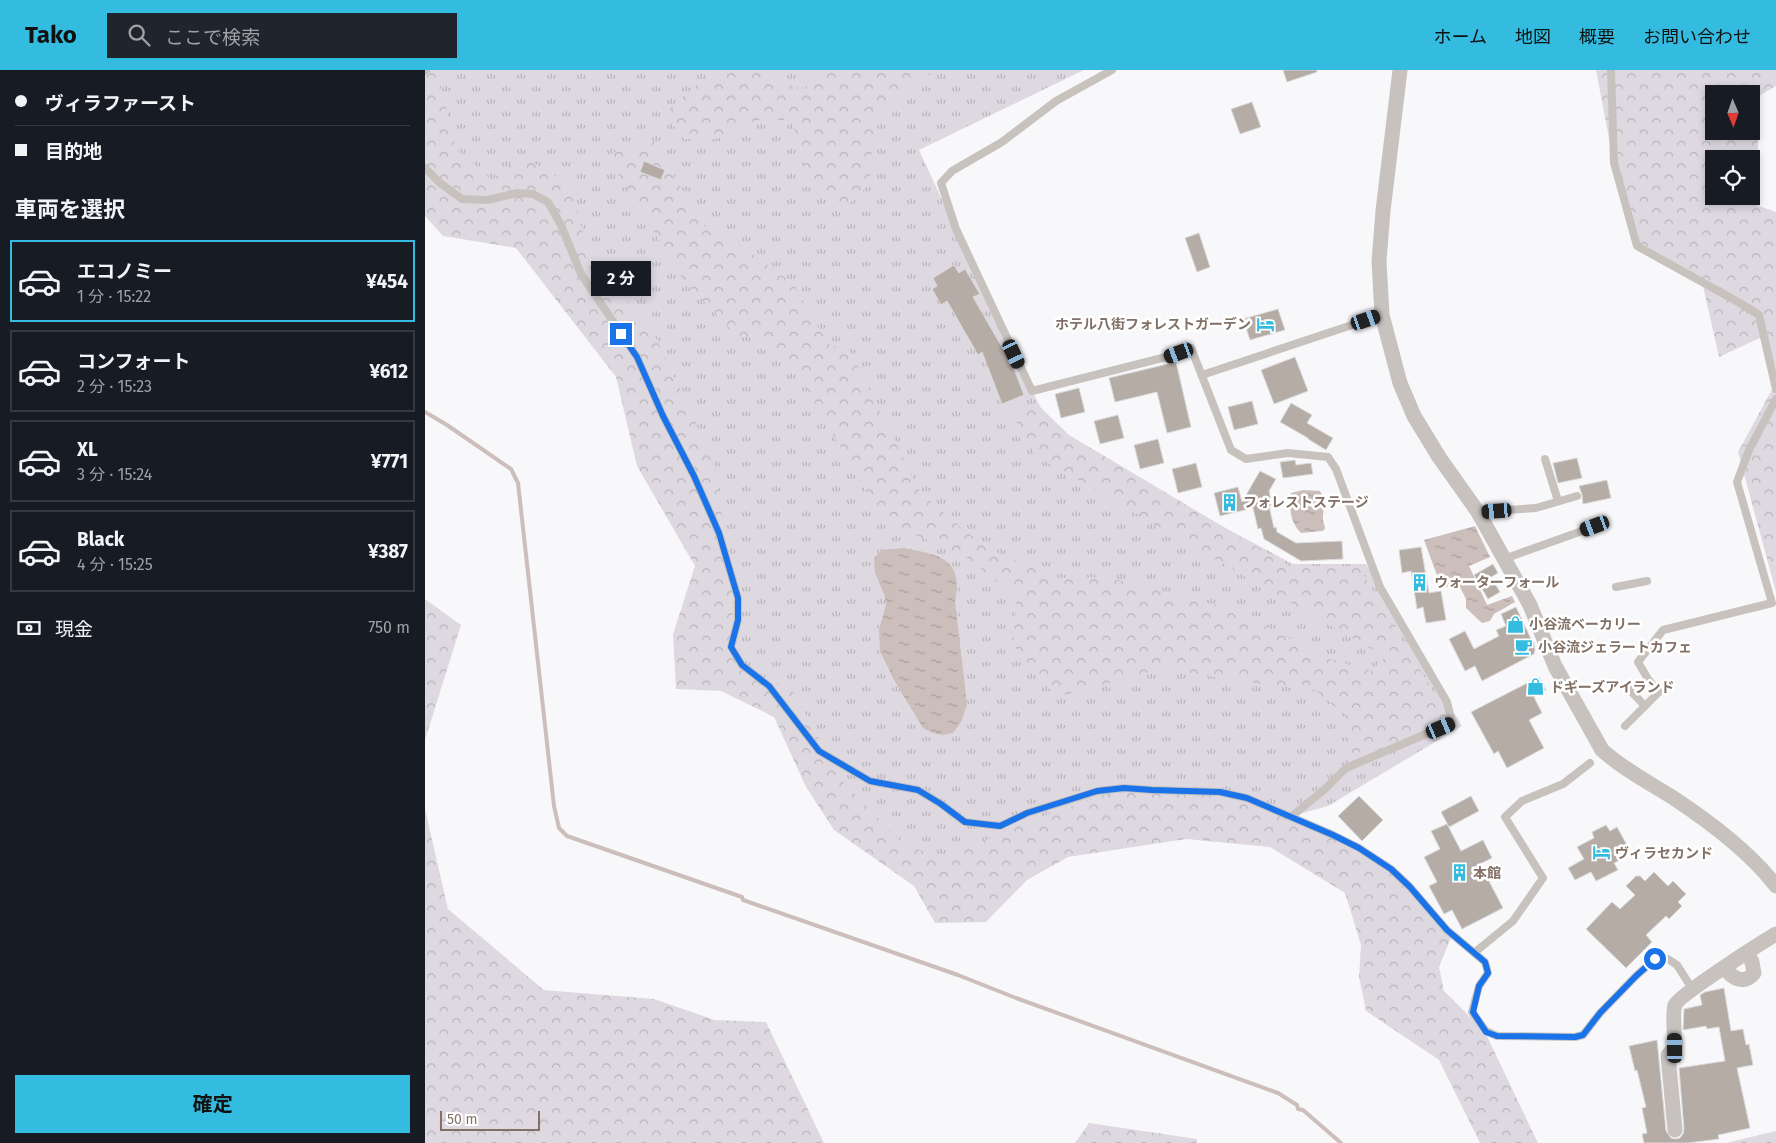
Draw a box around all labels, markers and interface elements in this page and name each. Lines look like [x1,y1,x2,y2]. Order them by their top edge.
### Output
search box [107,13,457,58]
text: Tako [25,21,77,49]
icon: search [125,21,153,49]
text: ここで検索 [165,26,260,49]
text: ホーム [1434,26,1487,48]
text: 地図 [1515,26,1551,48]
text: 概要 [1579,26,1615,48]
text: お問い合わせ [1643,26,1751,48]
north arrow [1705,85,1760,140]
map controls [1705,85,1760,205]
text: ヴィラファースト [45,92,196,115]
text: 目的地 [45,140,102,163]
button: locate [1705,150,1760,205]
text: 車両を選択 [15,196,125,223]
icon: car [17,259,62,304]
text: エコノミー [77,260,172,283]
callout: 2 分 [591,262,651,296]
text: 2 分 [607,269,635,288]
text: ¥454 [366,270,408,293]
text: 1 分 · 15:22 [77,287,151,306]
car [1349,308,1382,332]
hotel icon: ホテル八街フォレストガーデン [1255,314,1275,334]
place label: ホテル八街フォレストガーデン [1055,316,1251,333]
route end [610,323,632,345]
car [1000,337,1027,371]
car [1162,341,1195,365]
icon: car [17,349,62,394]
text: コンフォート [77,350,190,373]
text: ¥612 [369,360,408,383]
text: 2 分 · 15:23 [77,377,152,396]
text: XL [77,438,98,461]
icon: car [17,439,62,484]
text: ¥771 [371,450,408,473]
text: 3 分 · 15:24 [77,465,152,484]
building icon: フォレストステージ [1219,492,1239,512]
place label: フォレストステージ [1243,494,1369,511]
car [1481,502,1512,520]
car [1578,514,1611,538]
text: Black [77,528,124,551]
icon: car [17,529,62,574]
text: ¥387 [368,540,408,563]
text: 4 分 · 15:25 [77,555,153,574]
building icon: ウォーターフォール [1410,572,1430,592]
place label: ウォーターフォール [1434,574,1559,591]
icon: cash [15,614,43,642]
shop icon: 小谷流ベーカリー [1505,614,1525,634]
place label: 小谷流ベーカリー [1529,616,1641,633]
text: 現金 [55,618,93,641]
text: 750 m [368,618,410,637]
cafe icon: 小谷流ジェラートカフェ [1514,637,1534,657]
place label: 小谷流ジェラートカフェ [1538,639,1692,656]
shop icon: ドギーズアイランド [1526,677,1546,697]
place label: ドギーズアイランド [1550,679,1675,696]
car [1424,715,1457,741]
hotel icon: ヴィラセカンド [1591,843,1611,863]
place label: ヴィラセカンド [1615,845,1713,862]
building icon: 本館 [1449,863,1469,883]
place label: 本館 [1473,865,1501,882]
route start [1644,948,1666,970]
car [1667,1033,1682,1063]
button: 確定 [15,1075,410,1133]
scale bar [440,1108,540,1131]
text: 50 m [447,1111,478,1128]

